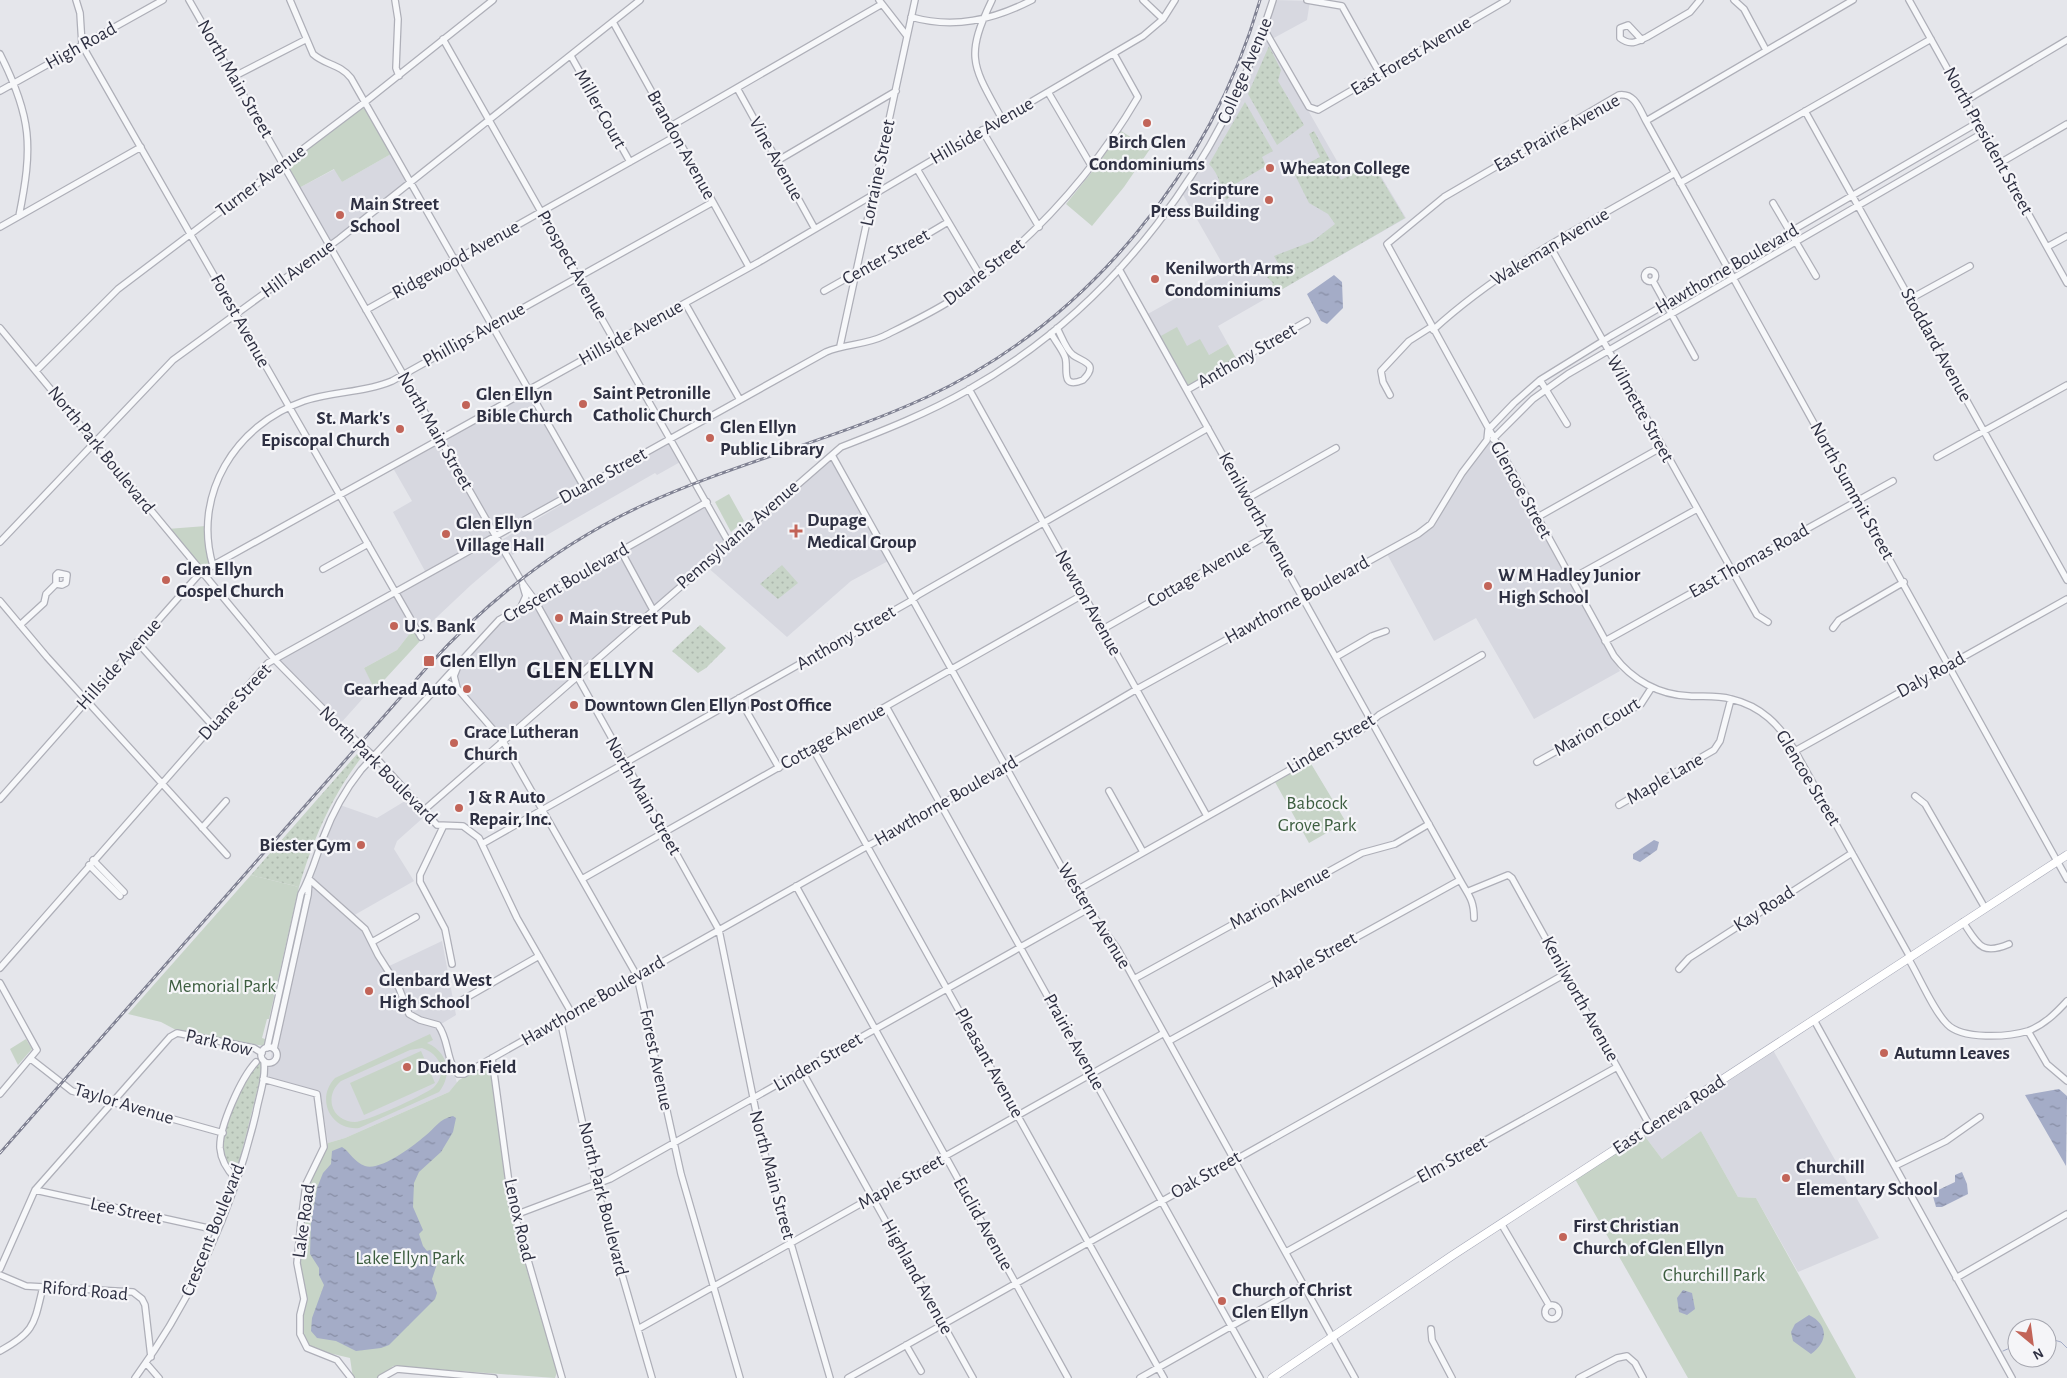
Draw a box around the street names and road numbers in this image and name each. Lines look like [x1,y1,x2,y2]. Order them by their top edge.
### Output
street label: East Forest Avenue [1347,13,1475,99]
street label: College Avenue [1214,15,1276,127]
street label: North Main Street [194,17,276,141]
street label: High Road [42,19,120,73]
street label: North President Street [1940,64,2036,218]
street label: Miller Court [570,66,630,152]
street label: Brandon Avenue [643,87,719,203]
street label: East Prairie Avenue [1491,91,1623,175]
street label: Hillside Avenue [927,94,1037,168]
street label: Vine Avenue [745,114,807,204]
street label: Lorraine Street [857,118,899,228]
street label: Turner Avenue [213,141,309,221]
street label: Wakeman Avenue [1488,204,1612,290]
street label: Prospect Avenue [533,207,611,323]
street label: Ridgewood Avenue [389,217,523,303]
street label: Hawthorne Boulevard [1652,220,1802,318]
street label: Center Street [839,225,933,289]
street label: Duane Street [940,235,1028,309]
street label: Hill Avenue [258,236,338,302]
street label: Forest Avenue [207,271,273,371]
street label: Stoddard Avenue [1897,285,1975,405]
street label: Hillside Avenue [576,297,686,369]
street label: Phillips Avenue [420,299,528,371]
street label: Anthony Street [1194,320,1300,392]
street label: Wilmette Street [1603,352,1677,466]
street label: North Main Street [394,369,476,493]
street label: North Park Boulevard [44,383,158,517]
street label: North Summit Street [1806,419,1898,563]
street label: Glencoe Street [1487,438,1555,542]
street label: Duane Street [556,444,650,508]
street label: Kenilworth Avenue [1215,449,1299,581]
street label: Pennsylvania Avenue [673,477,803,593]
street label: East Thomas Road [1686,520,1812,602]
street label: Cottage Avenue [1144,537,1254,611]
street label: Crescent Boulevard [500,539,632,627]
street label: Newton Avenue [1051,547,1125,659]
street label: Hawthorne Boulevard [1222,552,1372,647]
street label: Anthony Street [793,602,899,674]
street label: Hillside Avenue [73,615,165,713]
street label: Daly Road [1894,648,1968,701]
street label: Duane Street [195,660,275,744]
street label: Marion Court [1551,694,1643,760]
street label: Cottage Avenue [778,701,888,773]
street label: North Park Boulevard [316,703,441,828]
street label: Linden Street [1284,710,1378,778]
street label: Glencoe Street [1772,727,1844,829]
street label: North Main Street [602,734,684,858]
street label: Maple Lane [1623,750,1707,808]
street label: Hawthorne Boulevard [871,752,1021,850]
street label: Western Avenue [1054,860,1134,972]
street label: Marion Avenue [1227,863,1333,933]
street label: Kay Road [1730,882,1798,935]
street label: Maple Street [1268,929,1360,991]
street label: Kenilworth Avenue [1538,933,1622,1065]
street label: Hawthorne Boulevard [518,952,668,1050]
street label: Prairie Avenue [1040,991,1108,1093]
street label: Pleasant Avenue [951,1005,1027,1121]
street label: Forest Avenue [636,1008,676,1112]
street label: Park Row [184,1026,254,1060]
street label: Linden Street [771,1029,865,1095]
street label: East Geneva Road [1609,1072,1729,1158]
street label: Taylor Avenue [72,1080,176,1128]
street label: North Main Street [746,1108,798,1242]
street label: North Park Boulevard [575,1120,631,1278]
street label: Elm Street [1414,1133,1490,1187]
street label: Oak Street [1168,1147,1244,1203]
street label: Maple Street [855,1151,947,1213]
street label: Crescent Boulevard [178,1161,248,1299]
street label: Euclid Avenue [950,1174,1016,1274]
street label: Lenox Road [500,1177,538,1263]
street label: Lake Road [289,1183,319,1259]
street label: Lee Street [88,1194,164,1228]
street label: Highland Avenue [878,1216,956,1338]
street label: Riford Road [41,1278,129,1304]

